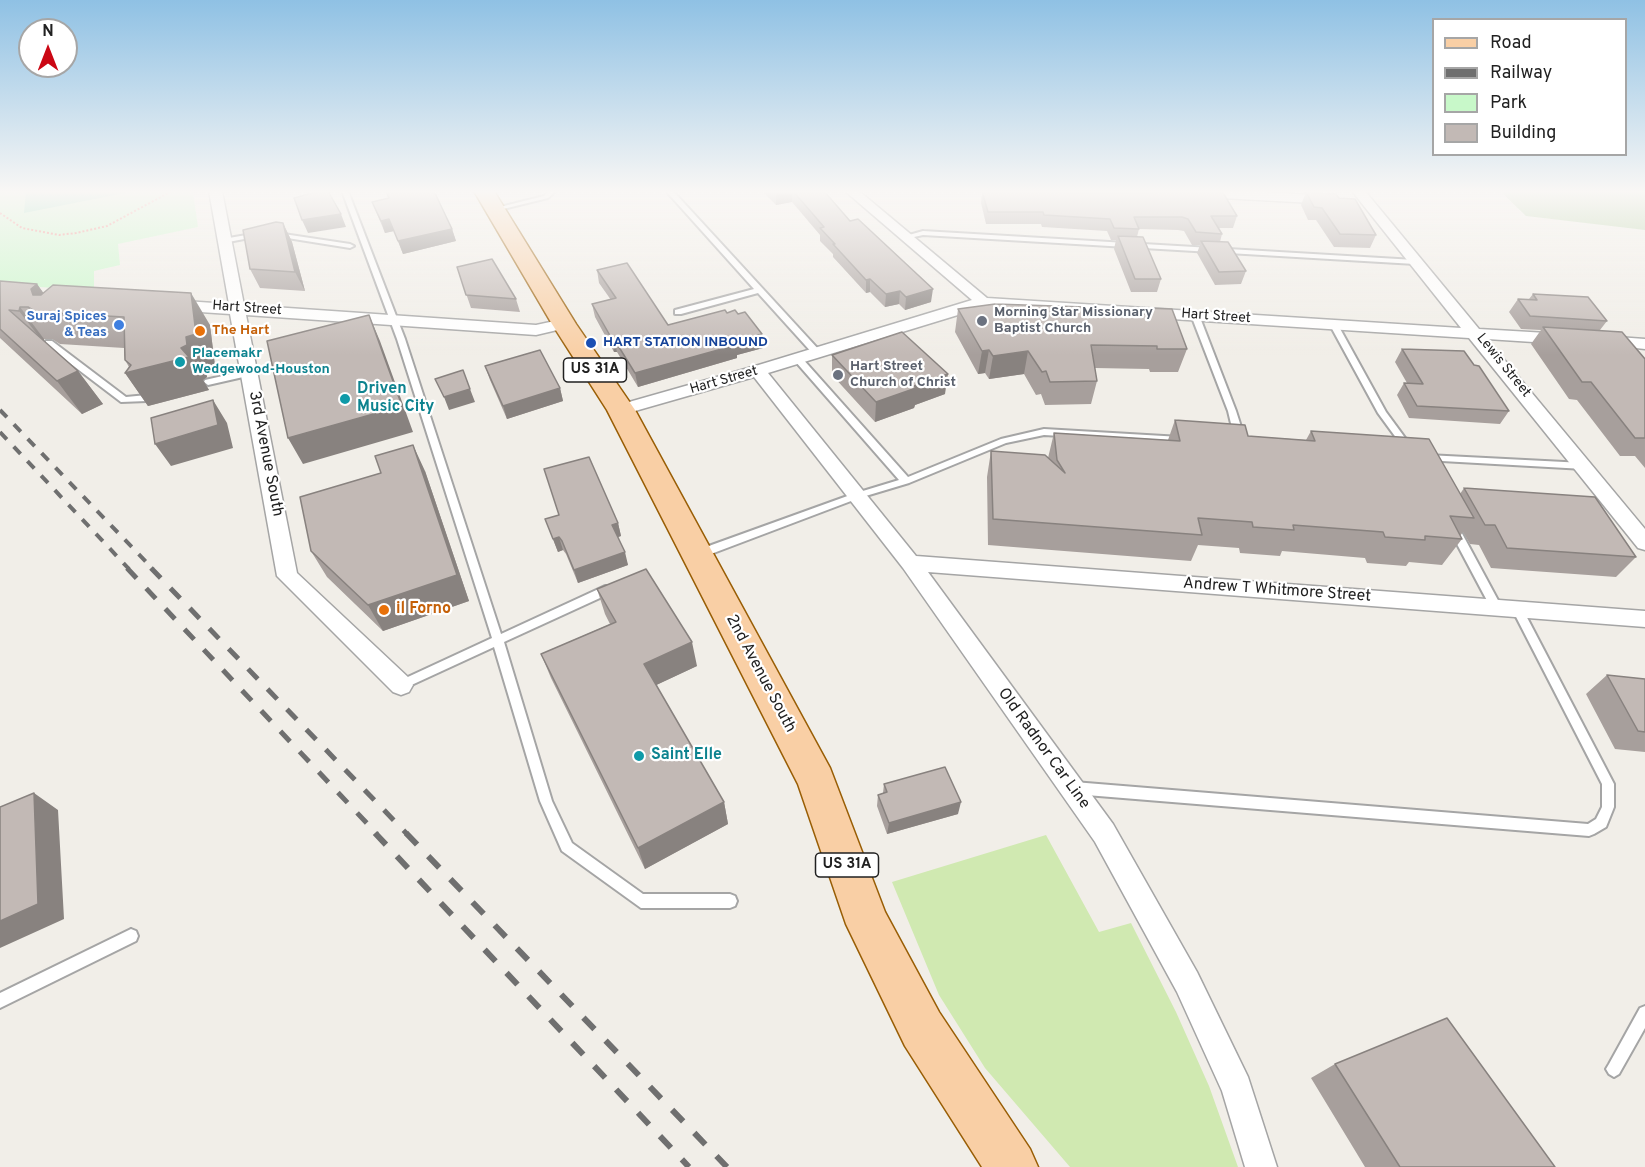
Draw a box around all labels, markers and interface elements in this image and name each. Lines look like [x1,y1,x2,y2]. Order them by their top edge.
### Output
north arrow [18,18,78,78]
legend [1432,18,1627,156]
text: N [42,22,54,42]
text: Road [1490,32,1532,55]
text: Railway [1490,62,1552,85]
text: Park [1490,92,1527,115]
text: Building [1490,122,1556,145]
street label: Hart Street [212,298,282,320]
place label: Morning Star Missionary Baptist Church [994,305,1153,338]
street label: Hart Street [1181,306,1251,328]
place label: Suraj Spices & Teas [26,309,107,342]
marker: Morning Star Missionary Baptist Church [975,314,989,328]
marker: Suraj Spices & Teas [112,318,126,332]
place label: The Hart [212,323,269,339]
marker: The Hart [193,324,207,338]
street label: Lewis Street [1472,331,1534,401]
place label: HART STATION INBOUND [603,335,768,351]
marker: HART STATION INBOUND [584,336,598,350]
place label: Placemakr Wedgewood-Houston [192,346,330,378]
marker: Placemakr Wedgewood-Houston [173,355,187,369]
road number: US 31A [564,358,626,382]
place label: Hart Street Church of Christ [850,359,956,392]
street label: Hart Street [688,363,760,399]
marker: Hart Street Church of Christ [831,368,845,382]
place label: Driven Music City [357,380,434,418]
street label: 3rd Avenue South [243,390,287,518]
marker: Driven Music City [338,392,352,406]
street label: Andrew T Whitmore Street [1182,575,1372,607]
place label: il Forno [396,600,451,620]
marker: il Forno [377,603,391,617]
street label: 2nd Avenue South [721,612,799,736]
street label: Old Radnor Car Line [993,685,1093,813]
place label: Saint Elle [651,746,722,766]
marker: Saint Elle [632,749,646,763]
road number: US 31A [816,853,878,877]

